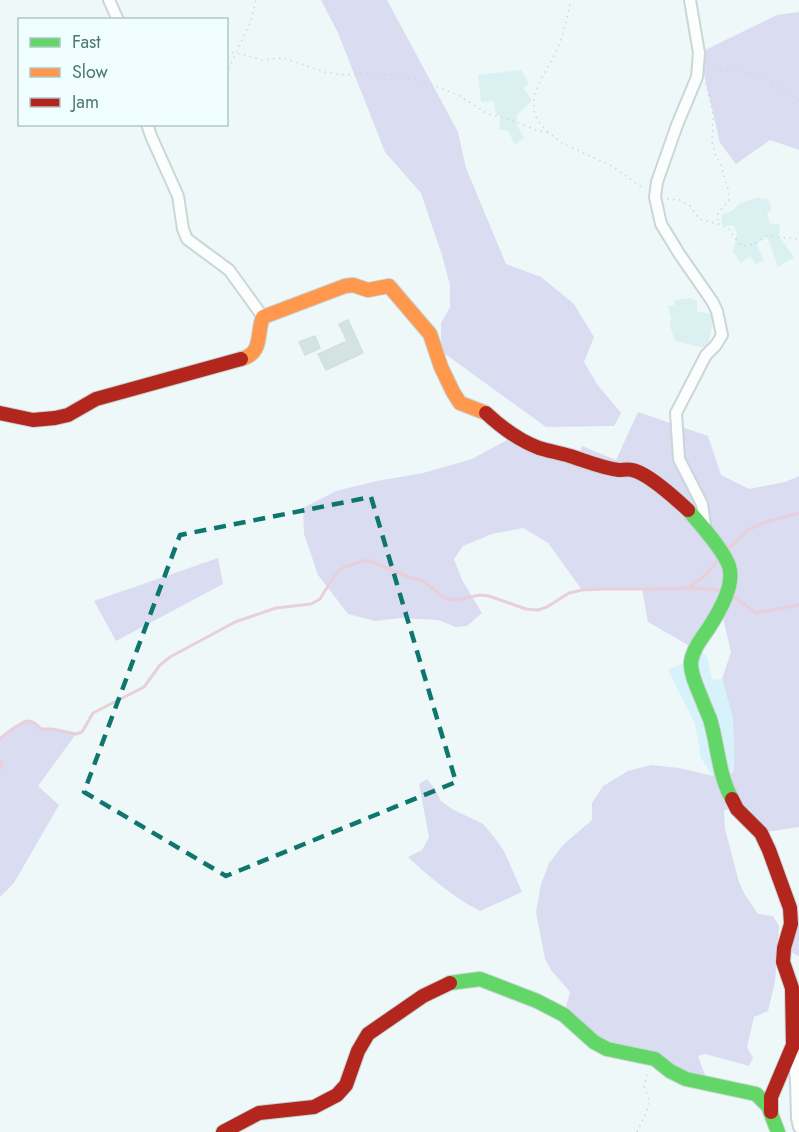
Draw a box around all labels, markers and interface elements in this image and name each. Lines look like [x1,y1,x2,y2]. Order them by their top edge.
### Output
legend [18,18,228,126]
text: Fast [72,29,101,55]
text: Slow [72,59,109,85]
text: Jam [70,89,99,115]

